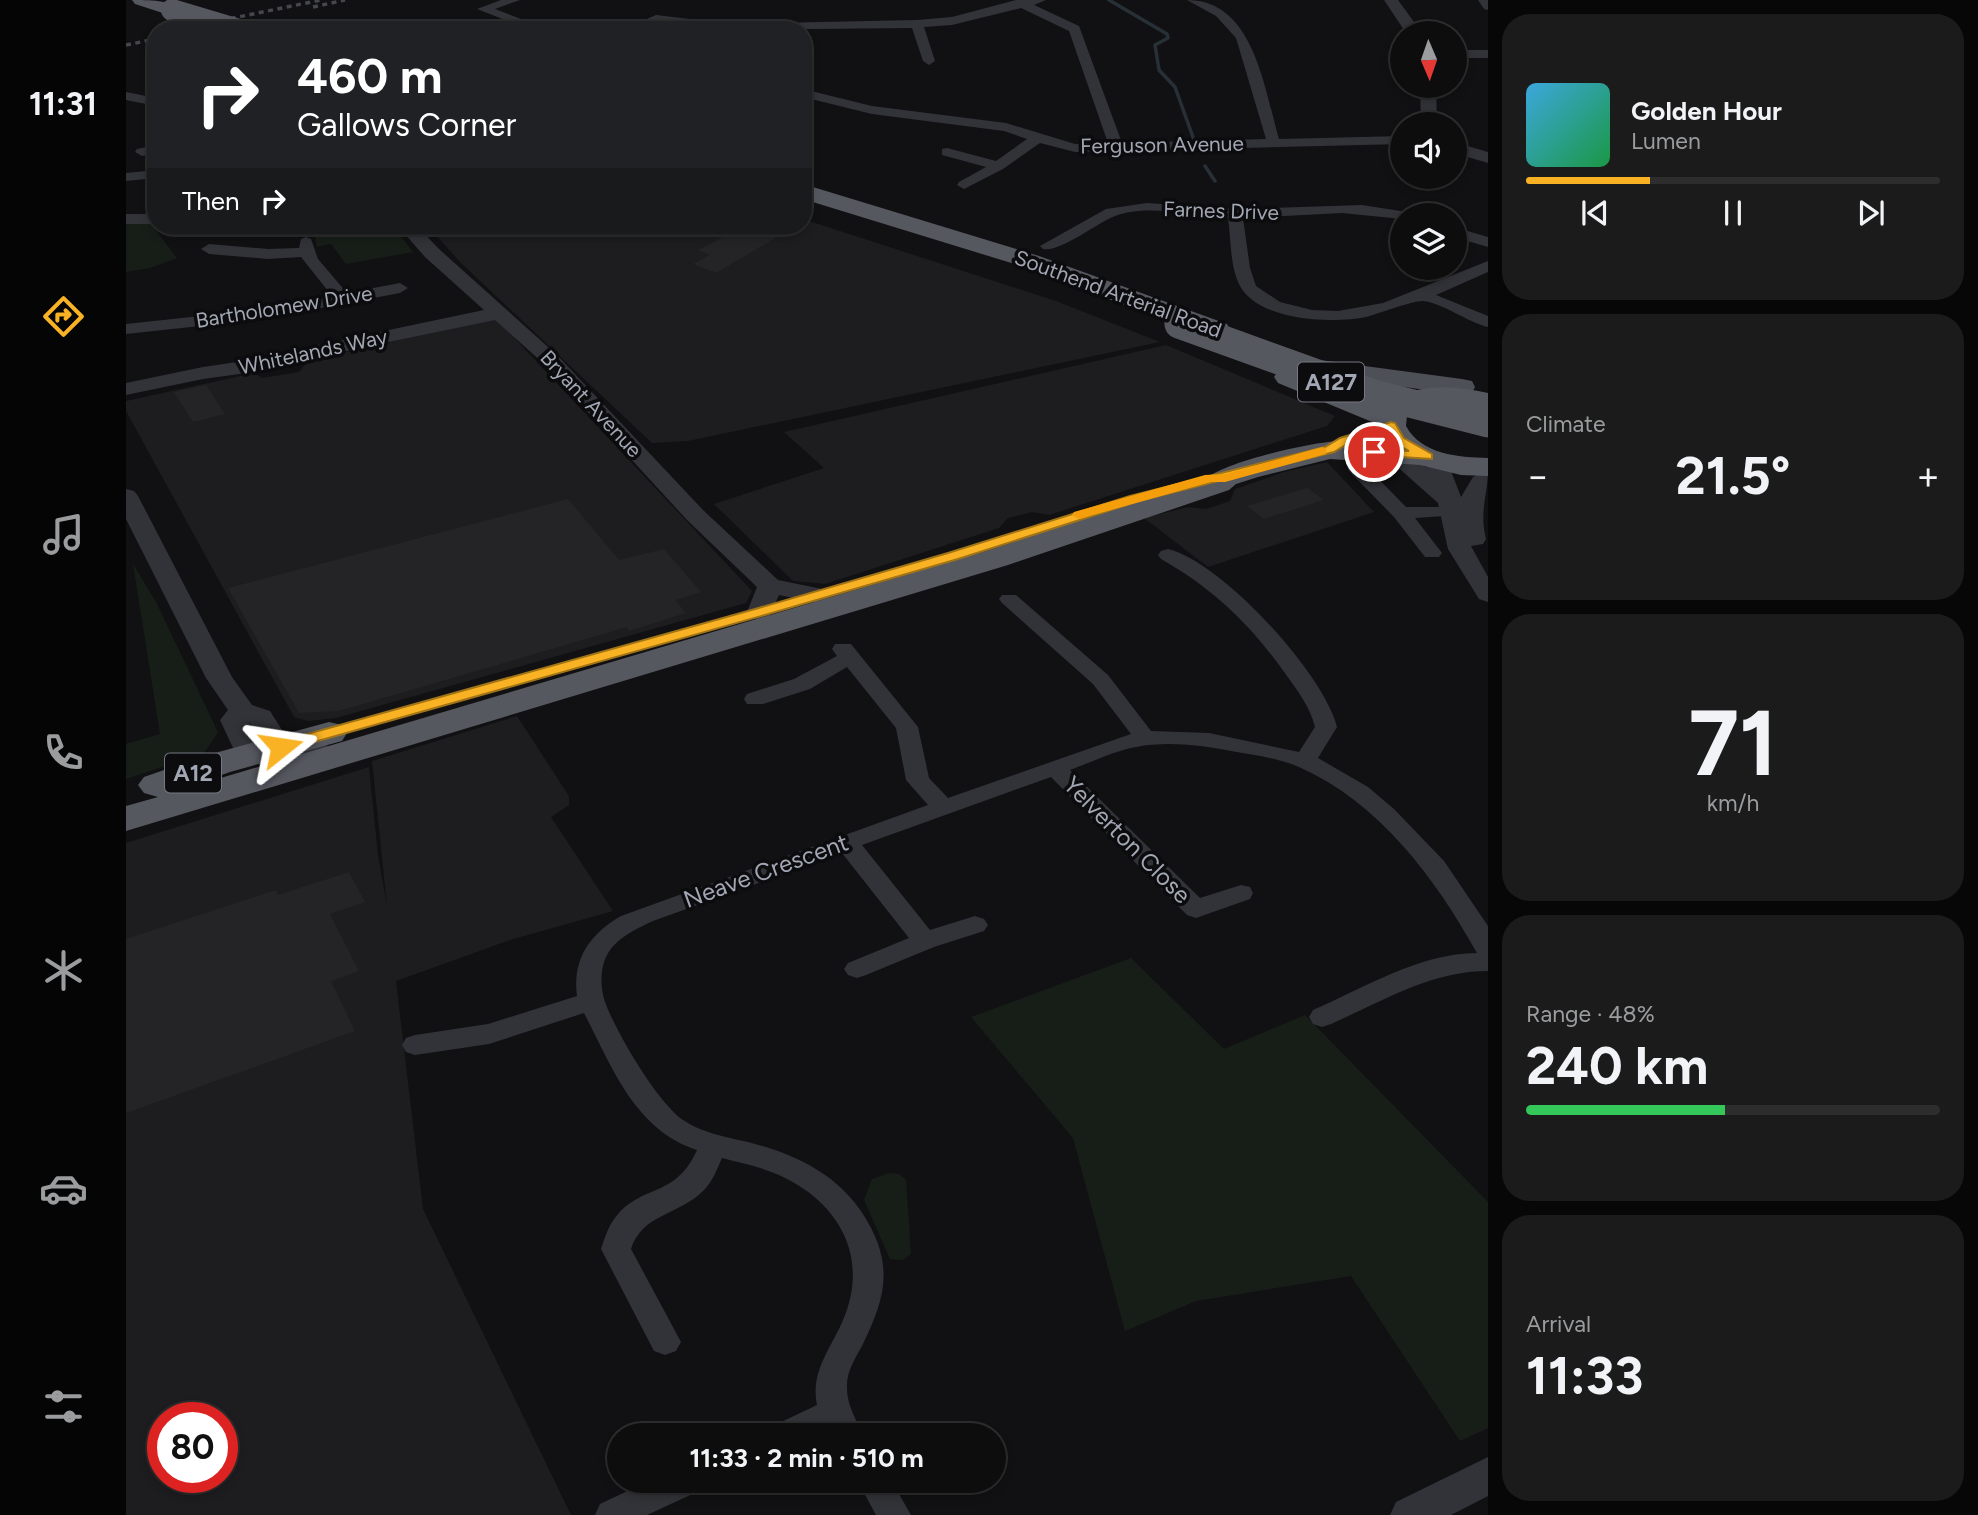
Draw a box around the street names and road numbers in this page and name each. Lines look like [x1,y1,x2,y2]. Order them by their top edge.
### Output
street label: Ferguson Avenue [1080,131,1244,158]
street label: Farnes Drive [1163,196,1279,225]
street label: Southend Arterial Road [1011,244,1225,343]
street label: Bartholomew Drive [194,280,374,333]
street label: Whitelands Way [236,324,390,379]
street label: Bryant Avenue [535,345,647,462]
road number: A127 [1298,362,1364,402]
road number: A12 [165,754,221,792]
street label: Yelverton Close [1058,770,1197,909]
street label: Neave Crescent [679,827,852,914]

